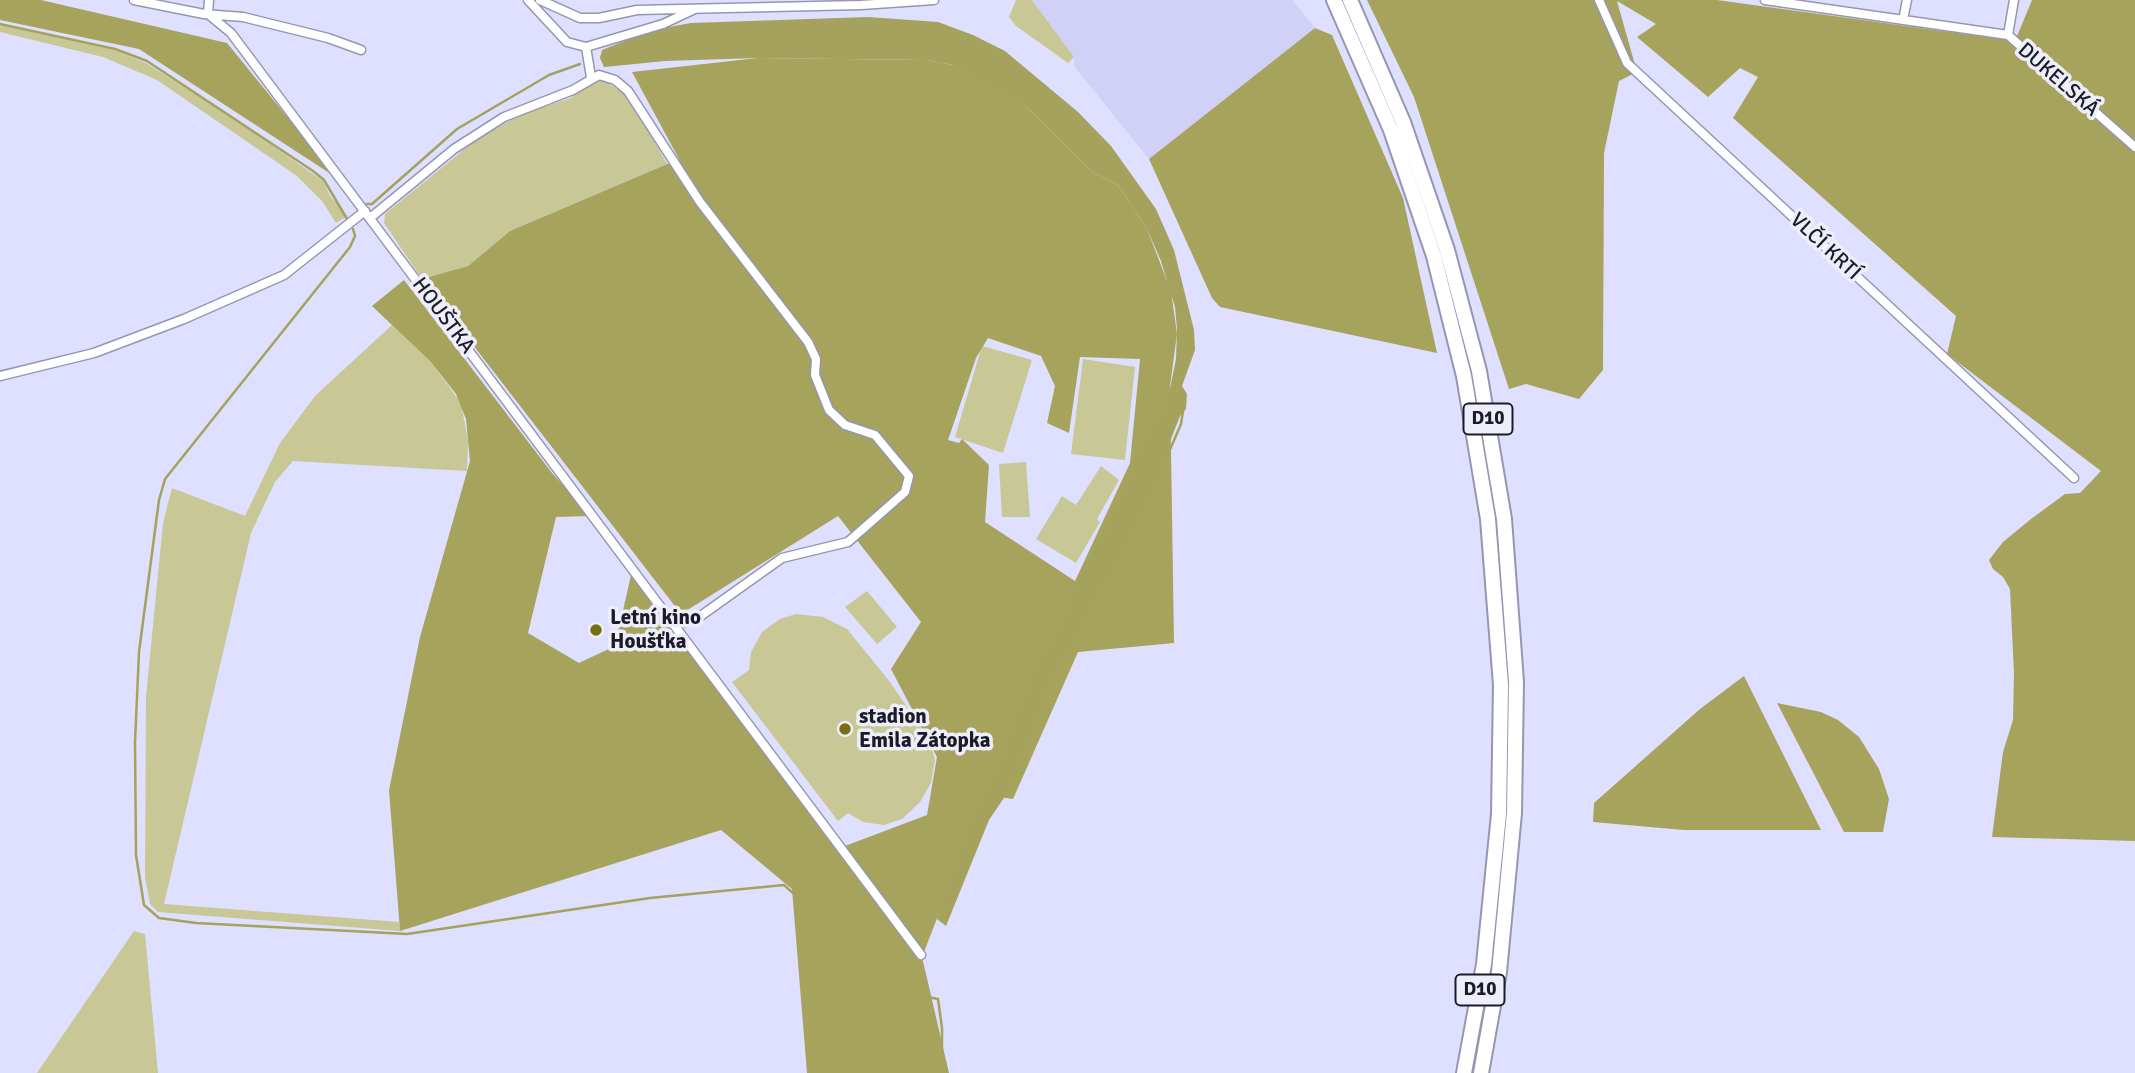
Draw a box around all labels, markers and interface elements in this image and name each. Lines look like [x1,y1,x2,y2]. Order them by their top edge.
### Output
street label: DUKELSKÁ [2012,38,2104,122]
street label: VLČÍ KRTÍ [1784,208,1866,286]
street label: HOUŠTKA [406,273,480,359]
road number: D10 [1464,404,1512,434]
place label: Letní kino Houšťka [610,605,701,655]
marker: Letní kino Houšťka [588,622,604,638]
place label: stadion Emila Zátopka [859,704,991,754]
marker: stadion Emila Zátopka [837,721,853,737]
road number: D10 [1456,974,1504,1006]

